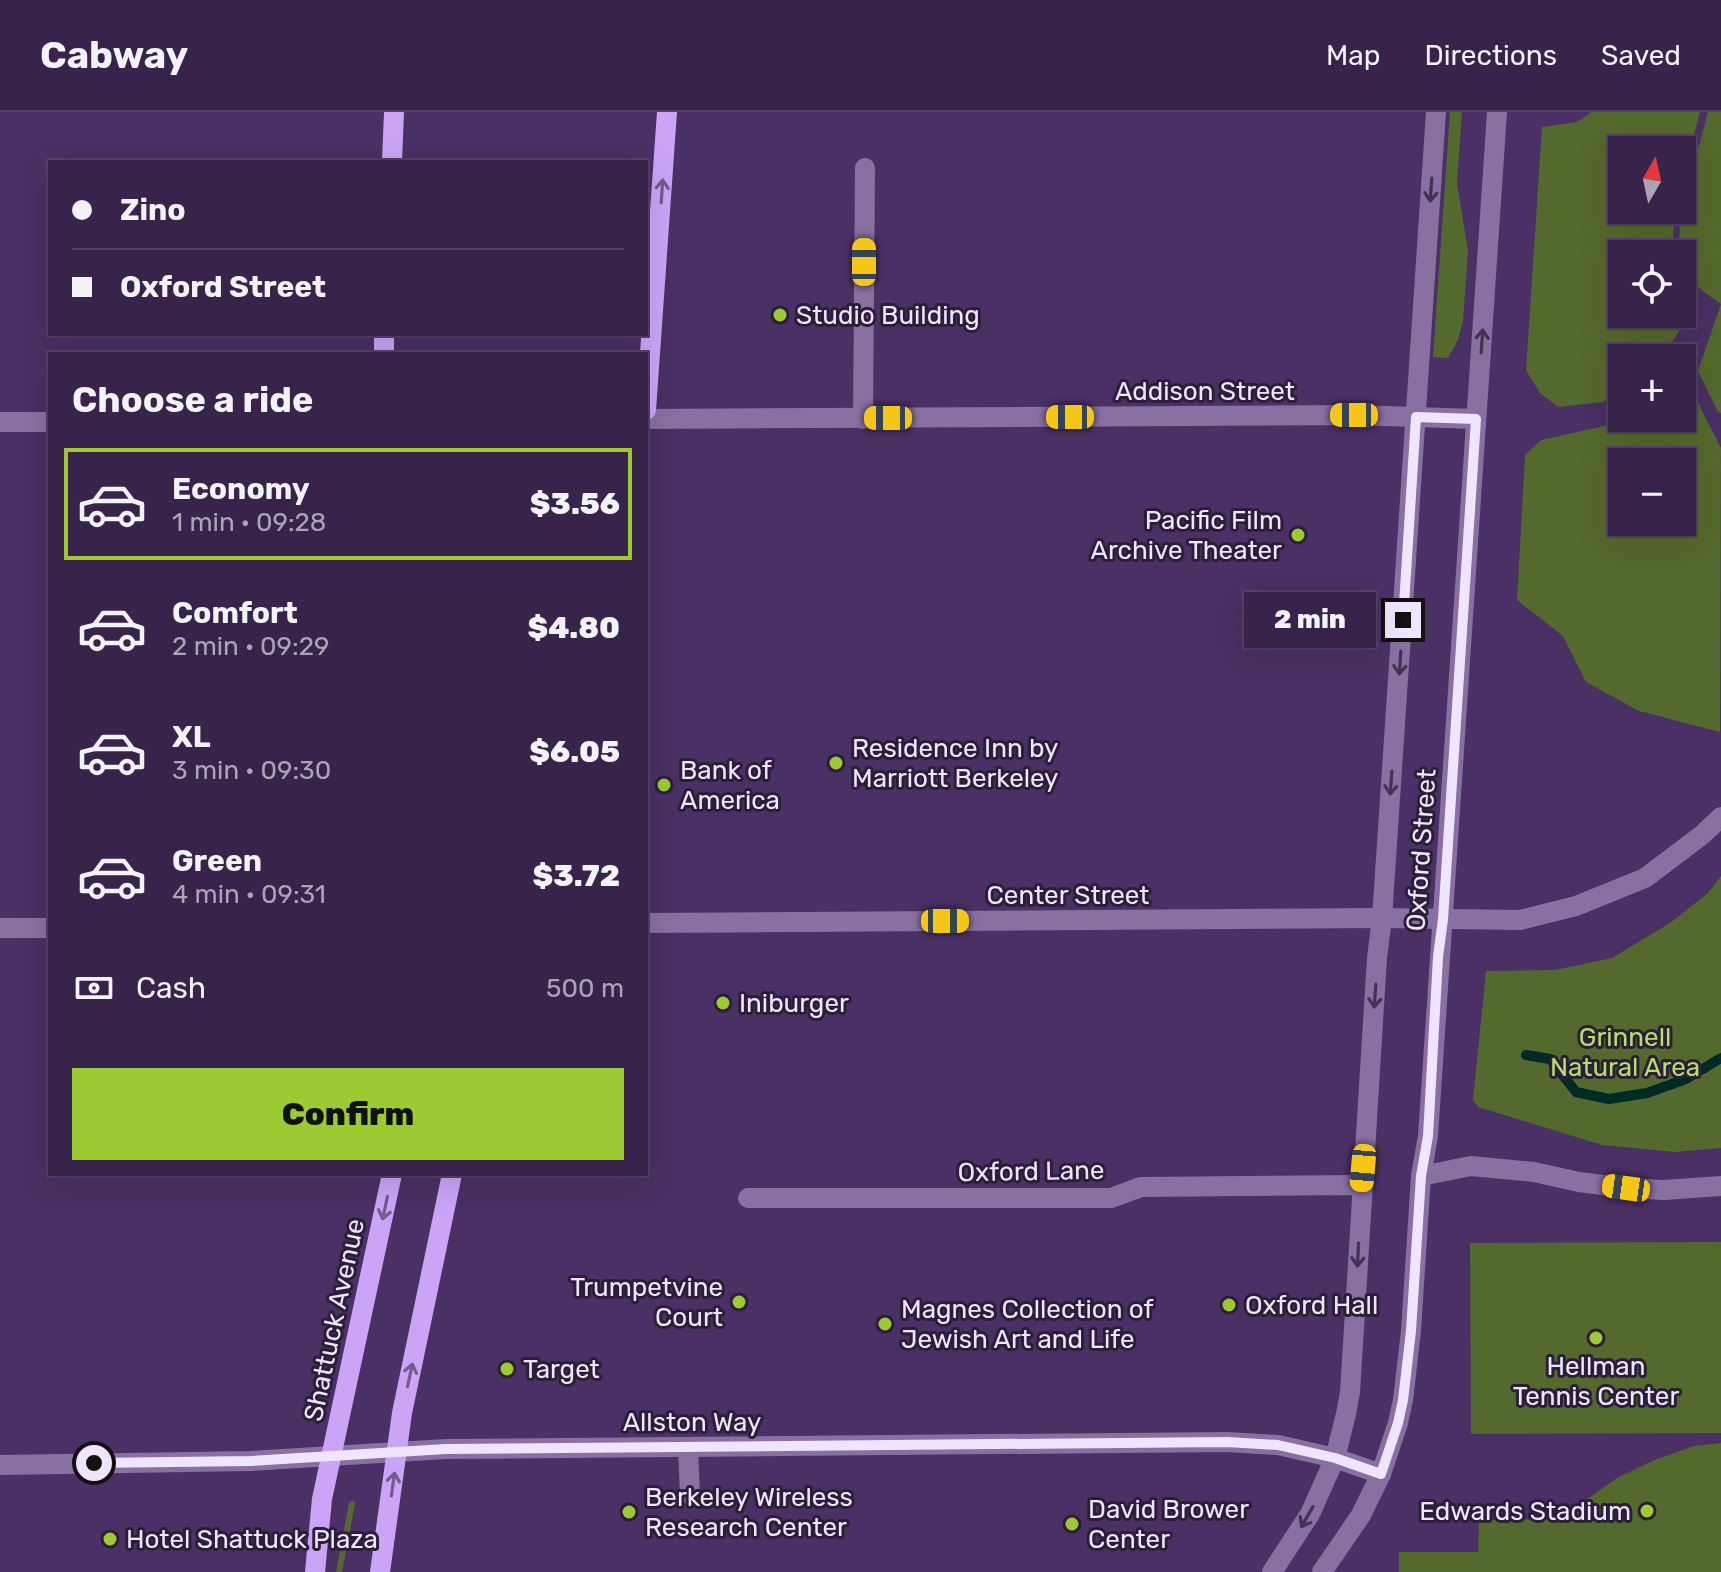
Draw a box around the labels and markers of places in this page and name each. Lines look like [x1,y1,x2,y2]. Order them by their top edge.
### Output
place label: Studio Building [796,300,980,331]
marker: Studio Building [771,306,789,324]
place label: Pacific Film Archive Theater [1091,505,1282,566]
marker: Pacific Film Archive Theater [1289,526,1307,544]
place label: Residence Inn by Marriott Berkeley [852,733,1058,794]
marker: Residence Inn by Marriott Berkeley [827,754,845,772]
place label: Bank of America [680,755,780,816]
marker: Bank of America [655,776,673,794]
place label: Iniburger [739,988,849,1019]
marker: Iniburger [714,994,732,1012]
place label: Trumpetvine Court [570,1272,723,1333]
place label: Oxford Hall [1245,1290,1378,1321]
marker: Trumpetvine Court [730,1293,748,1311]
place label: Magnes Collection of Jewish Art and Life [901,1294,1154,1355]
marker: Oxford Hall [1220,1296,1238,1314]
marker: Magnes Collection of Jewish Art and Life [876,1315,894,1333]
marker: Hellman Tennis Center [1587,1329,1605,1347]
place label: Hellman Tennis Center [1513,1351,1679,1412]
place label: Target [523,1354,600,1385]
marker: Target [498,1360,516,1378]
place label: Berkeley Wireless Research Center [645,1482,853,1543]
place label: David Brower Center [1088,1494,1249,1555]
place label: Edwards Stadium [1419,1496,1631,1527]
marker: Edwards Stadium [1638,1502,1656,1520]
marker: Berkeley Wireless Research Center [620,1503,638,1521]
marker: David Brower Center [1063,1515,1081,1533]
place label: Hotel Shattuck Plaza [126,1524,378,1555]
marker: Hotel Shattuck Plaza [101,1530,119,1548]

